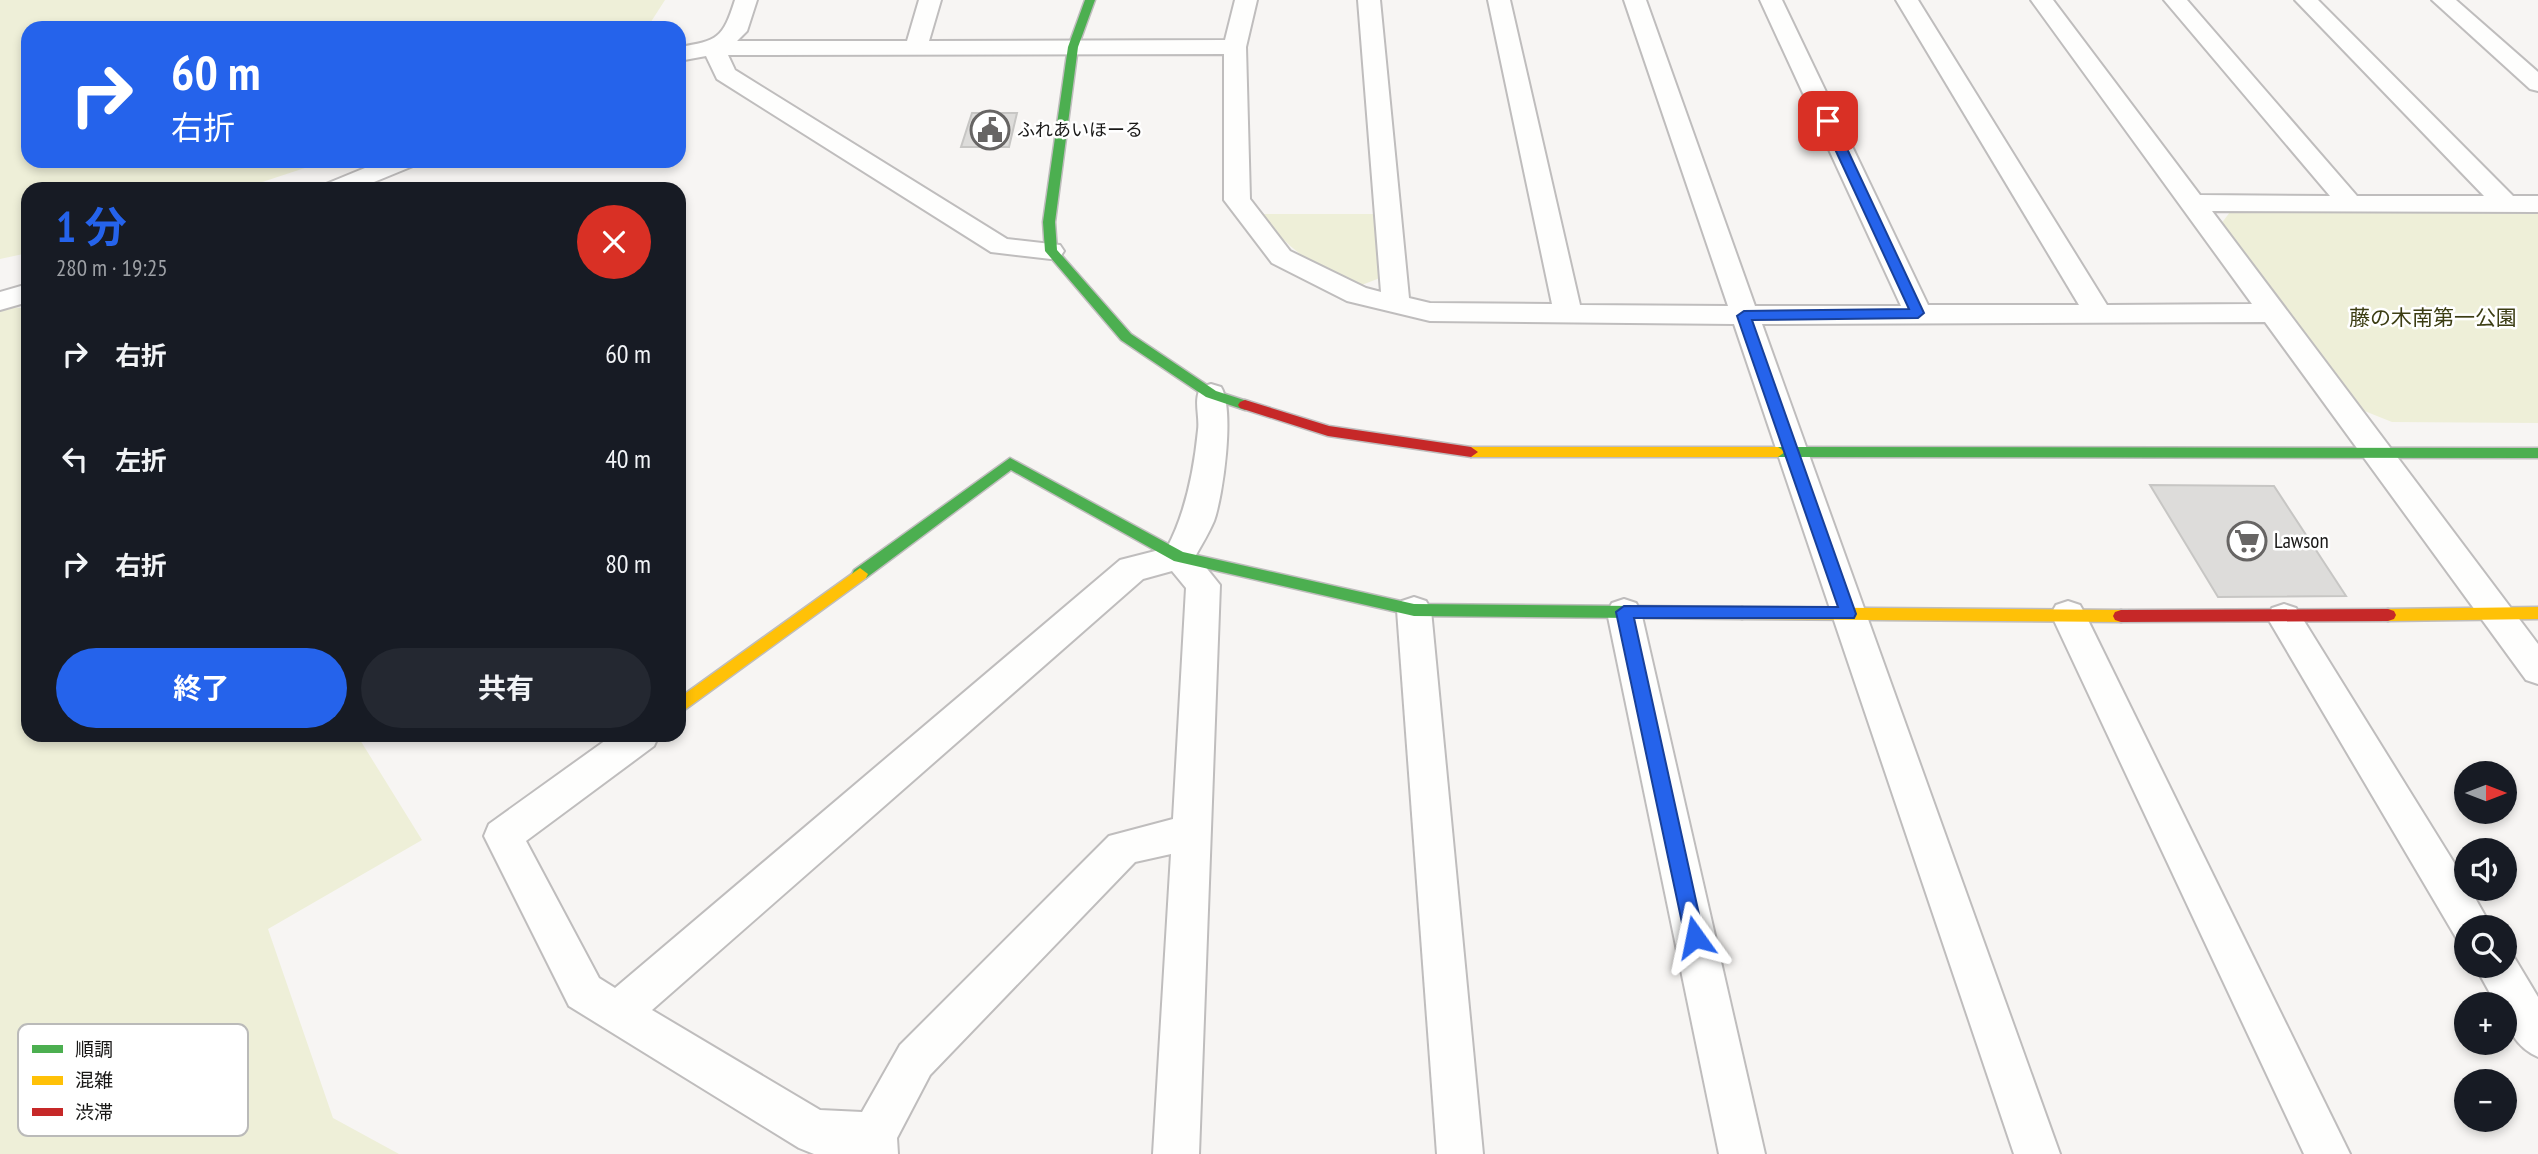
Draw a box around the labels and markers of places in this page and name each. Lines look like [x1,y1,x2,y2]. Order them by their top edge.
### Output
pin [1798,91,1858,151]
public building icon: ふれあいほーる [969,109,1011,151]
place label: ふれあいほーる [1017,118,1143,141]
supermarket icon: Lawson [2226,520,2268,562]
place label: Lawson [2274,527,2329,554]

